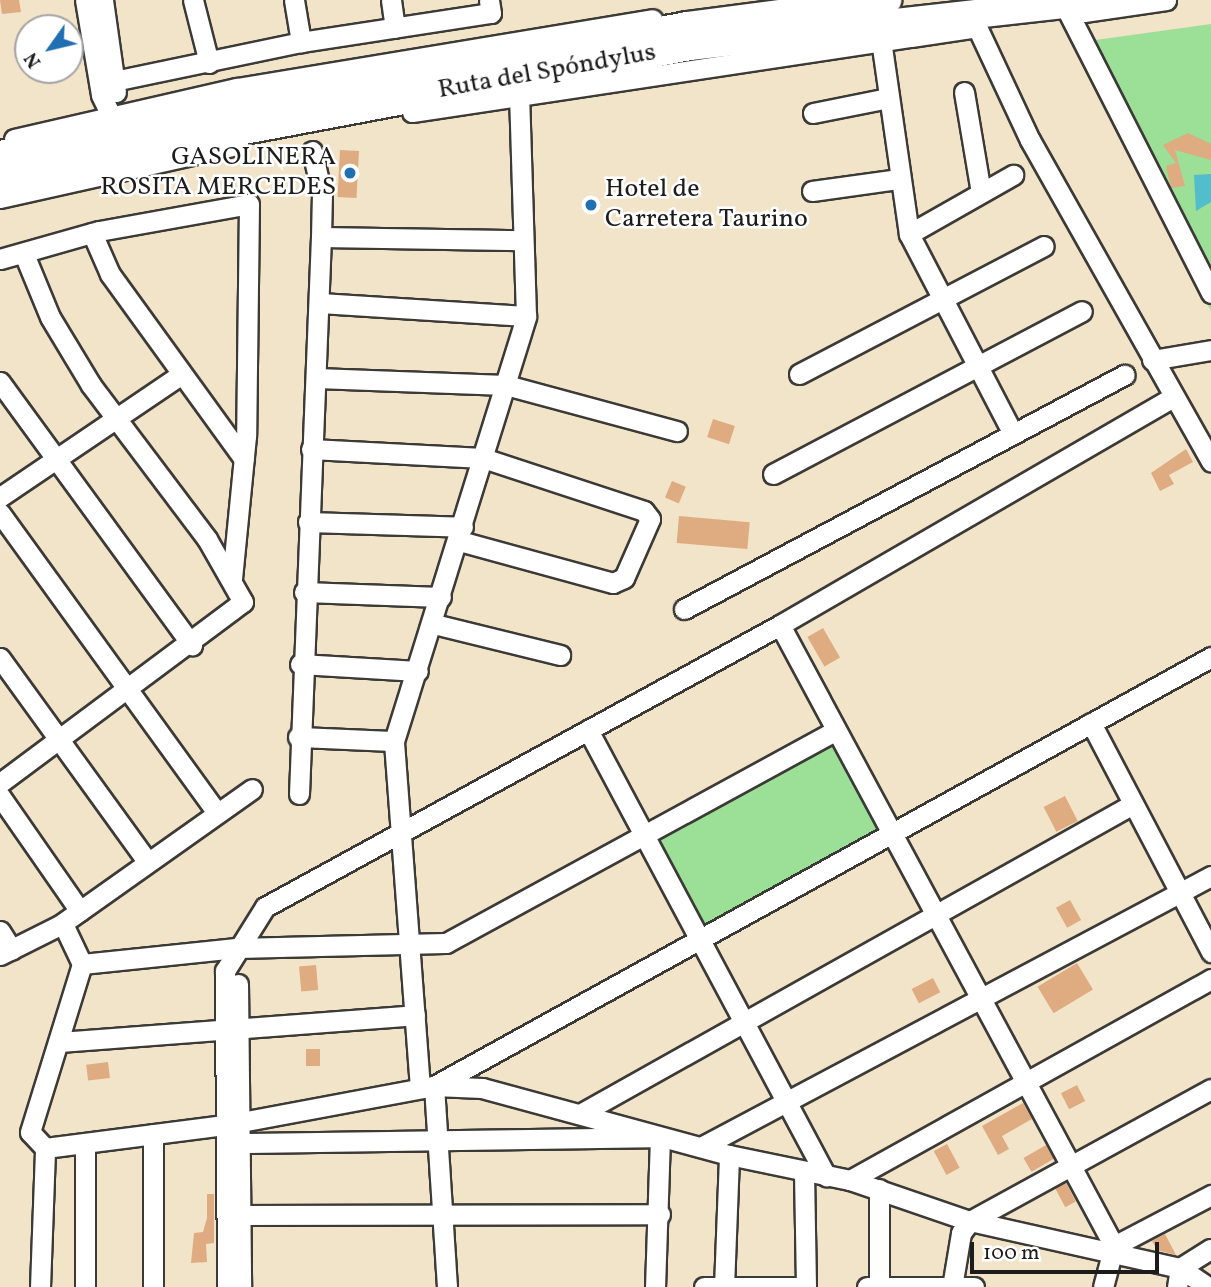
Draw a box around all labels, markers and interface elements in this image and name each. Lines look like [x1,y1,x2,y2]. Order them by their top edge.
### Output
north arrow [14,14,84,84]
street label: Ruta del Spóndylus [436,37,658,107]
text: N [19,47,48,73]
place label: GASOLINERA ROSITA MERCEDES [100,142,336,204]
marker: GASOLINERA ROSITA MERCEDES [342,165,358,181]
place label: Hotel de Carretera Taurino [605,174,809,235]
marker: Hotel de Carretera Taurino [583,197,599,213]
scale bar [973,1228,1162,1272]
text: 100 m [983,1239,1040,1268]

